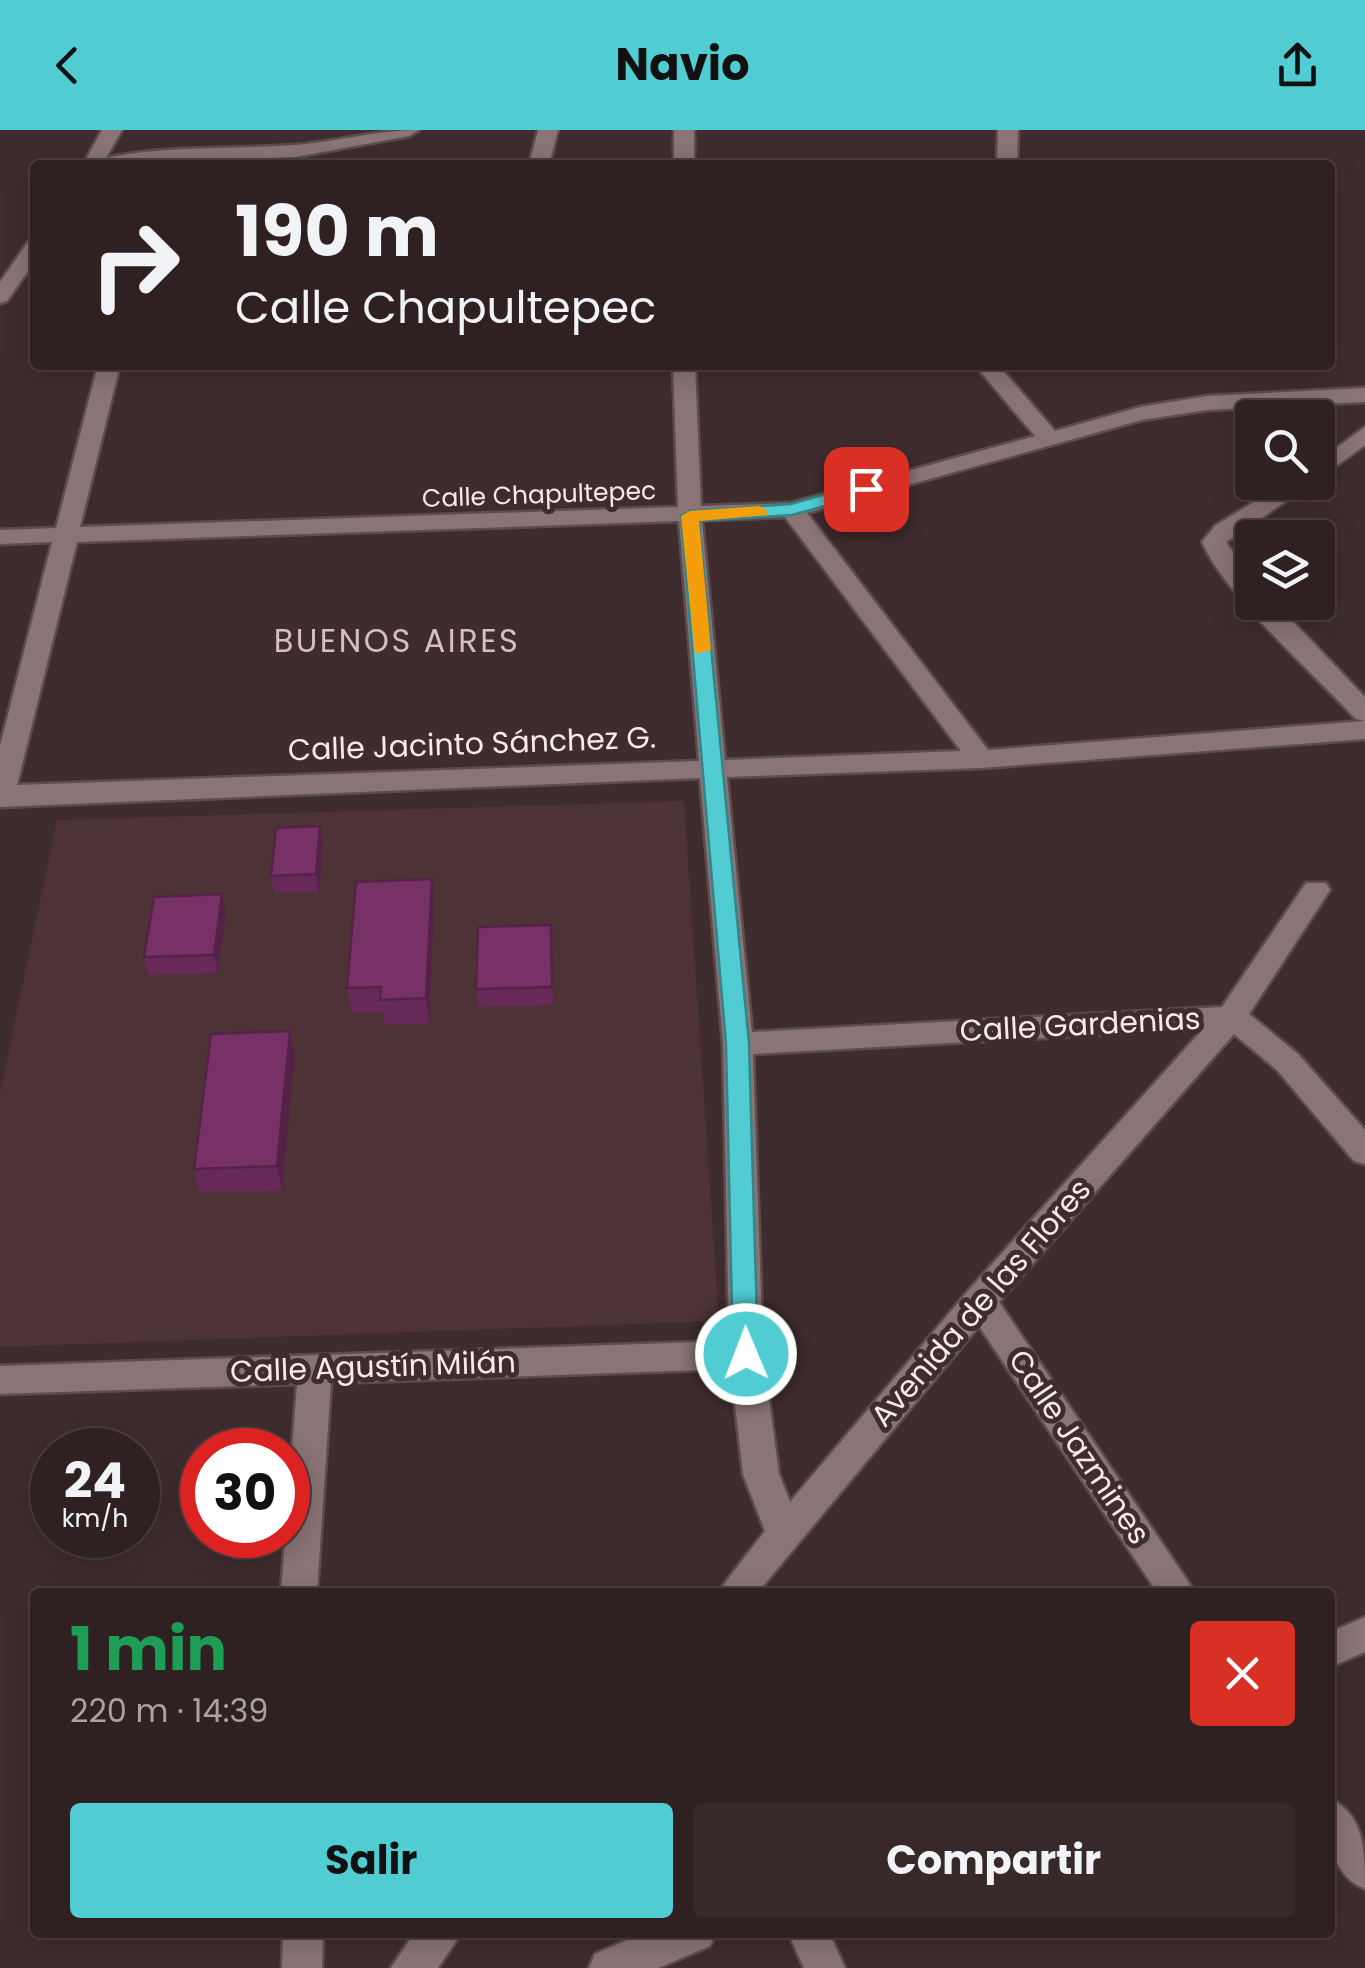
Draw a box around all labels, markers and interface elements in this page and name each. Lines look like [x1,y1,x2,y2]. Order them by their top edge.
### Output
text: Navio [615,33,750,96]
icon: back [40,38,95,93]
icon: share [1270,38,1325,93]
text: 190 m [235,182,439,281]
icon: right [70,200,200,330]
text: Calle Chapultepec [235,276,656,339]
map controls [1235,400,1335,620]
button: search [1235,400,1335,500]
pin [824,447,909,532]
icon: arrive [839,462,894,517]
street label: Calle Chapultepec [421,473,657,516]
button: layers [1235,520,1335,620]
district label: BUENOS AIRES [274,618,520,663]
street label: Calle Jacinto Sánchez G. [287,716,657,771]
street label: Calle Gardenias [958,997,1201,1052]
street label: Avenida de las Flores [861,1169,1101,1436]
position arrow [694,1302,798,1406]
street label: Calle Agustín Milán [229,1340,517,1393]
street label: Calle Jazmines [998,1341,1161,1553]
speed limit sign: 30 [180,1428,310,1558]
text: 24 [64,1445,126,1516]
text: km/h [62,1501,128,1536]
text: 1 min [70,1607,227,1691]
button: close [1190,1621,1295,1726]
text: 220 m · 14:39 [70,1688,268,1733]
button: Salir [70,1803,673,1918]
button: Compartir [693,1803,1295,1918]

